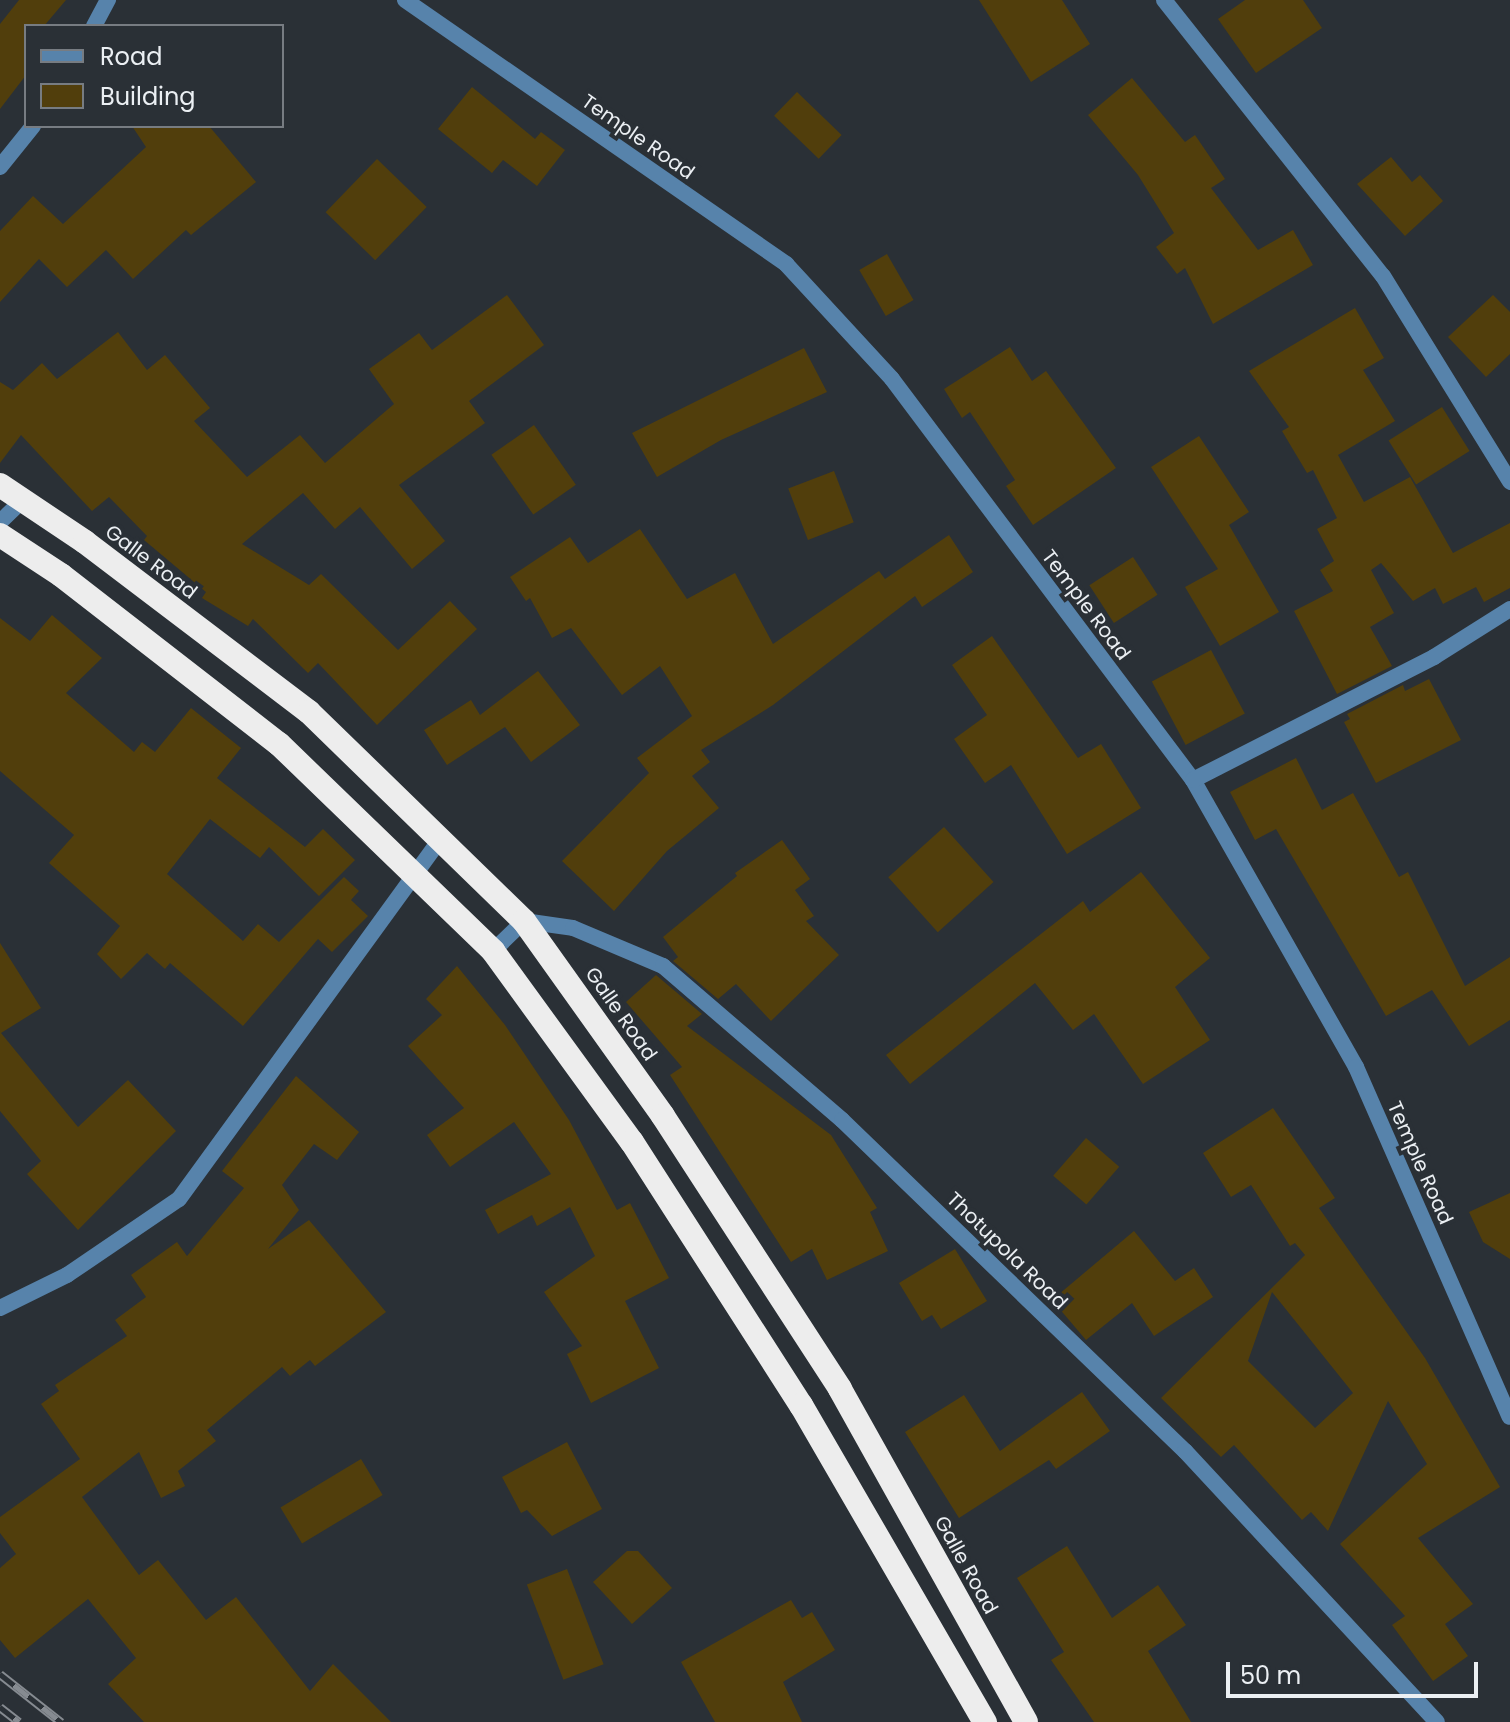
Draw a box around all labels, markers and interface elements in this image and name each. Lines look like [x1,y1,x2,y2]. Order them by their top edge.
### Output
legend [24,24,284,128]
text: Road [100,40,162,73]
text: Building [100,80,196,113]
street label: Temple Road [577,89,699,185]
street label: Galle Road [100,520,202,604]
street label: Temple Road [1037,545,1135,665]
street label: Galle Road [580,963,662,1065]
street label: Temple Road [1382,1098,1458,1228]
street label: Thotupola Road [942,1187,1072,1315]
street label: Galle Road [929,1512,1003,1618]
scale bar [1230,1646,1482,1696]
text: 50 m [1240,1659,1301,1692]

